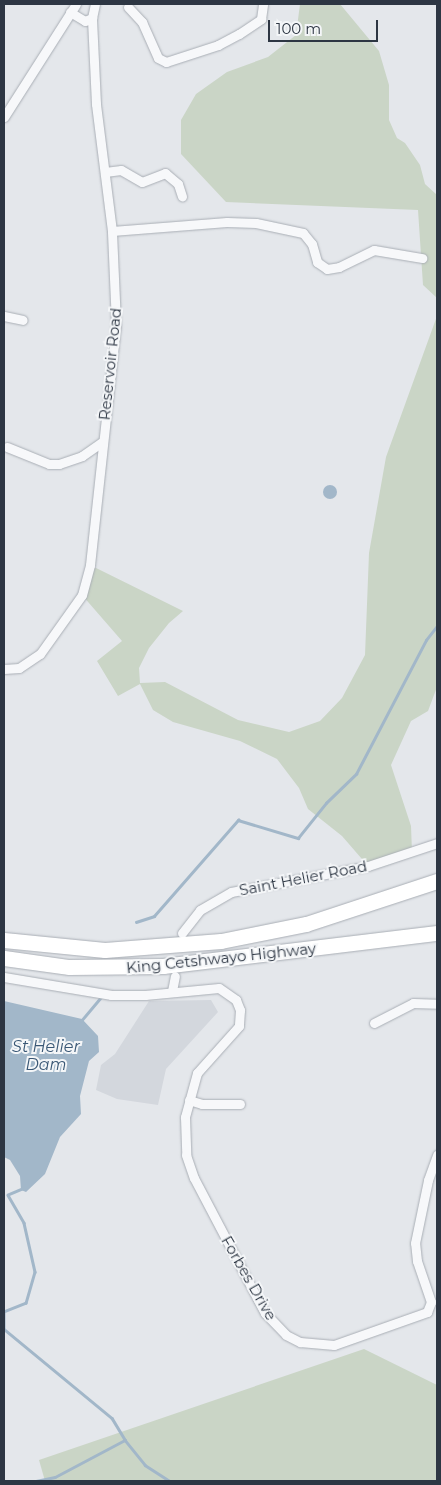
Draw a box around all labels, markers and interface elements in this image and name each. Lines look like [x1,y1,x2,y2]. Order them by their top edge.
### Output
scale bar [271,10,381,42]
text: 100 m [276,19,321,38]
street label: Reservoir Road [95,307,125,421]
street label: Saint Helier Road [238,857,368,899]
street label: King Cetshwayo Highway [125,939,317,977]
water label: St Helier Dam [12,1037,80,1075]
street label: Forbes Drive [218,1233,280,1323]

